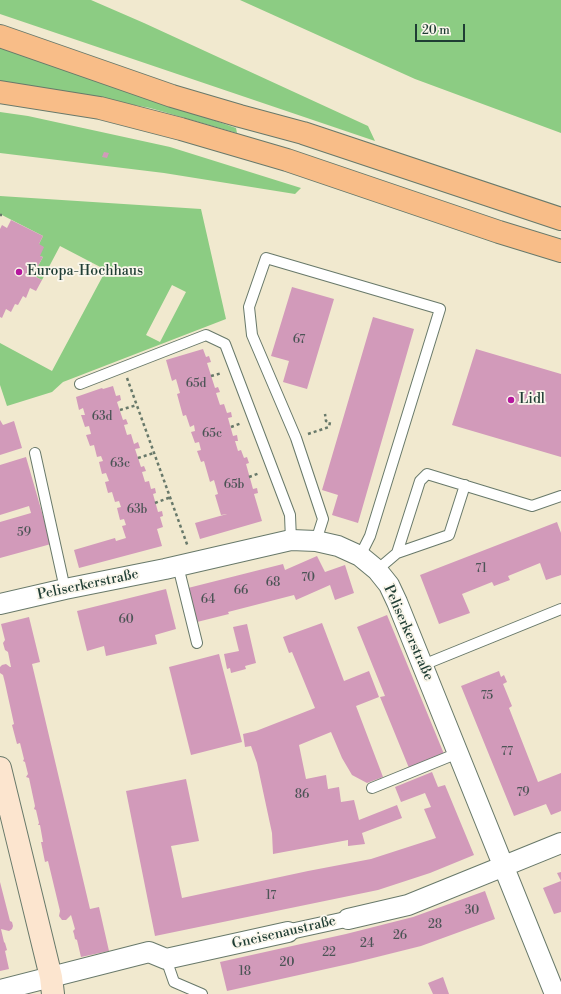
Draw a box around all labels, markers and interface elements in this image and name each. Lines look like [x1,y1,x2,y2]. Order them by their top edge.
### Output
scale bar [417,16,467,42]
text: 20 m [422,23,450,38]
place label: Europa-Hochhaus [27,264,143,280]
marker: Europa-Hochhaus [14,267,24,277]
house number: 67 [293,333,305,347]
house number: 65d [186,377,206,391]
place label: Lidl [519,392,545,408]
marker: Lidl [506,395,516,405]
house number: 63d [92,410,112,424]
house number: 65c [202,427,222,441]
house number: 63c [110,457,130,471]
house number: 65b [224,478,244,492]
house number: 63b [127,503,147,517]
house number: 59 [17,526,31,540]
house number: 71 [475,562,487,576]
street label: Peliserkerstraße [36,566,140,604]
house number: 70 [301,571,315,585]
house number: 68 [266,576,280,590]
street label: Peliserkerstraße [379,582,437,684]
house number: 66 [234,584,248,598]
house number: 64 [201,593,215,607]
house number: 60 [118,613,134,627]
house number: 75 [481,689,493,703]
house number: 77 [501,745,513,759]
house number: 79 [516,786,530,800]
house number: 86 [295,788,309,802]
house number: 17 [266,889,276,903]
house number: 30 [465,904,479,918]
street label: Gneisenaustraße [230,913,338,953]
house number: 28 [428,918,442,932]
house number: 26 [393,929,407,943]
house number: 24 [360,937,374,951]
house number: 22 [322,946,336,960]
house number: 20 [280,956,294,970]
house number: 18 [239,965,251,979]

